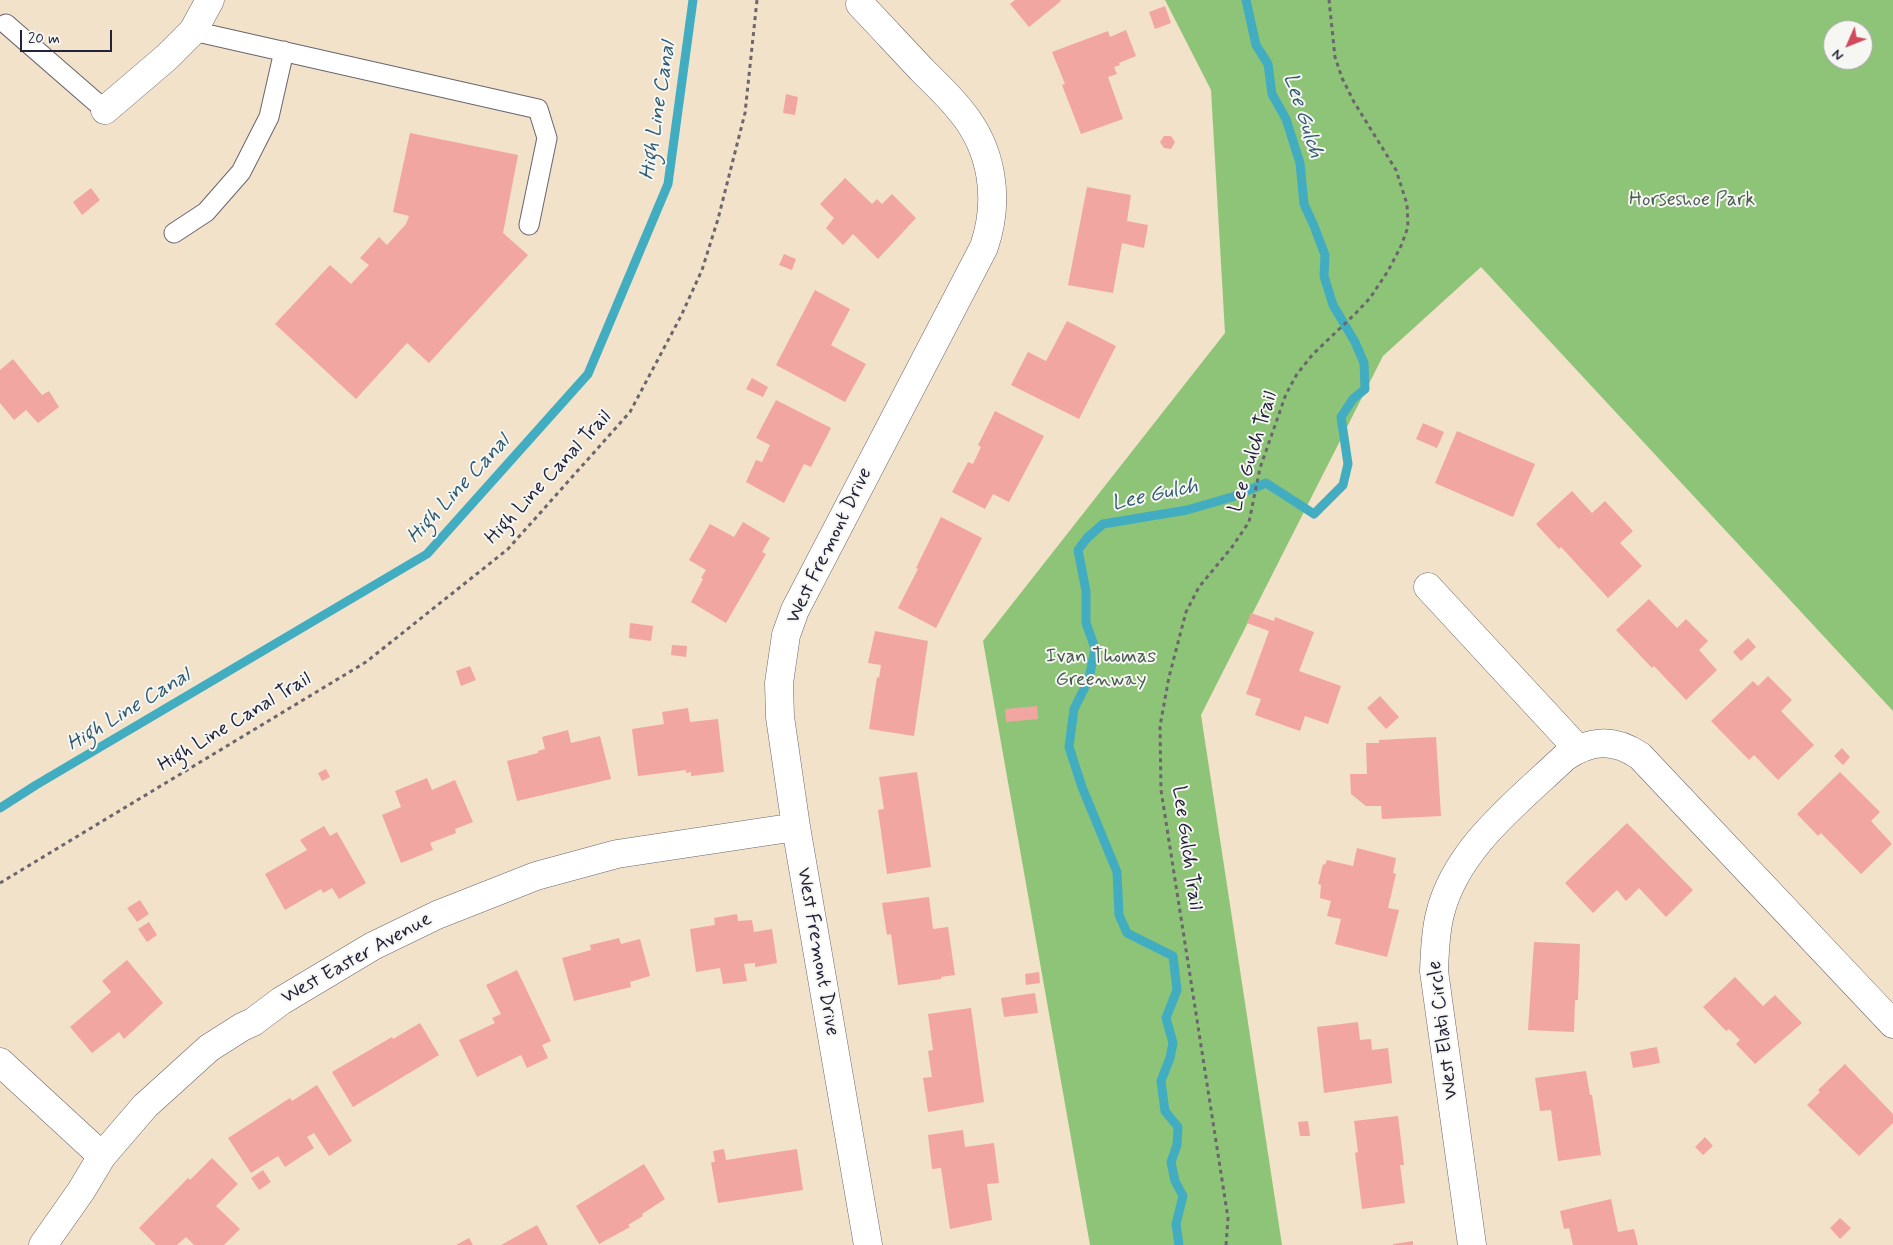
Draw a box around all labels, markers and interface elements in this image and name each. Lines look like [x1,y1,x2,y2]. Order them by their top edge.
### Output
scale bar [22,20,115,52]
north arrow [1823,20,1873,70]
text: 20 m [28,29,60,49]
water label: High Line Canal [636,40,682,182]
text: N [1828,45,1848,64]
water label: Lee Gulch [1277,71,1327,161]
park label: Horseshoe Park [1629,189,1755,213]
street label: Lee Gulch Trail [1224,389,1284,515]
street label: High Line Canal Trail [481,406,617,550]
water label: High Line Canal [402,430,516,550]
street label: West Fremont Drive [782,464,878,628]
water label: Lee Gulch [1110,475,1200,517]
park label: Ivan Thomas Greenway [1046,646,1156,693]
water label: High Line Canal [63,664,195,758]
street label: High Line Canal Trail [154,668,316,778]
street label: Lee Gulch Trail [1165,784,1207,912]
street label: West Fremont Drive [790,866,844,1038]
street label: West Easter Avenue [278,908,436,1010]
street label: West Elati Circle [1424,959,1464,1101]

